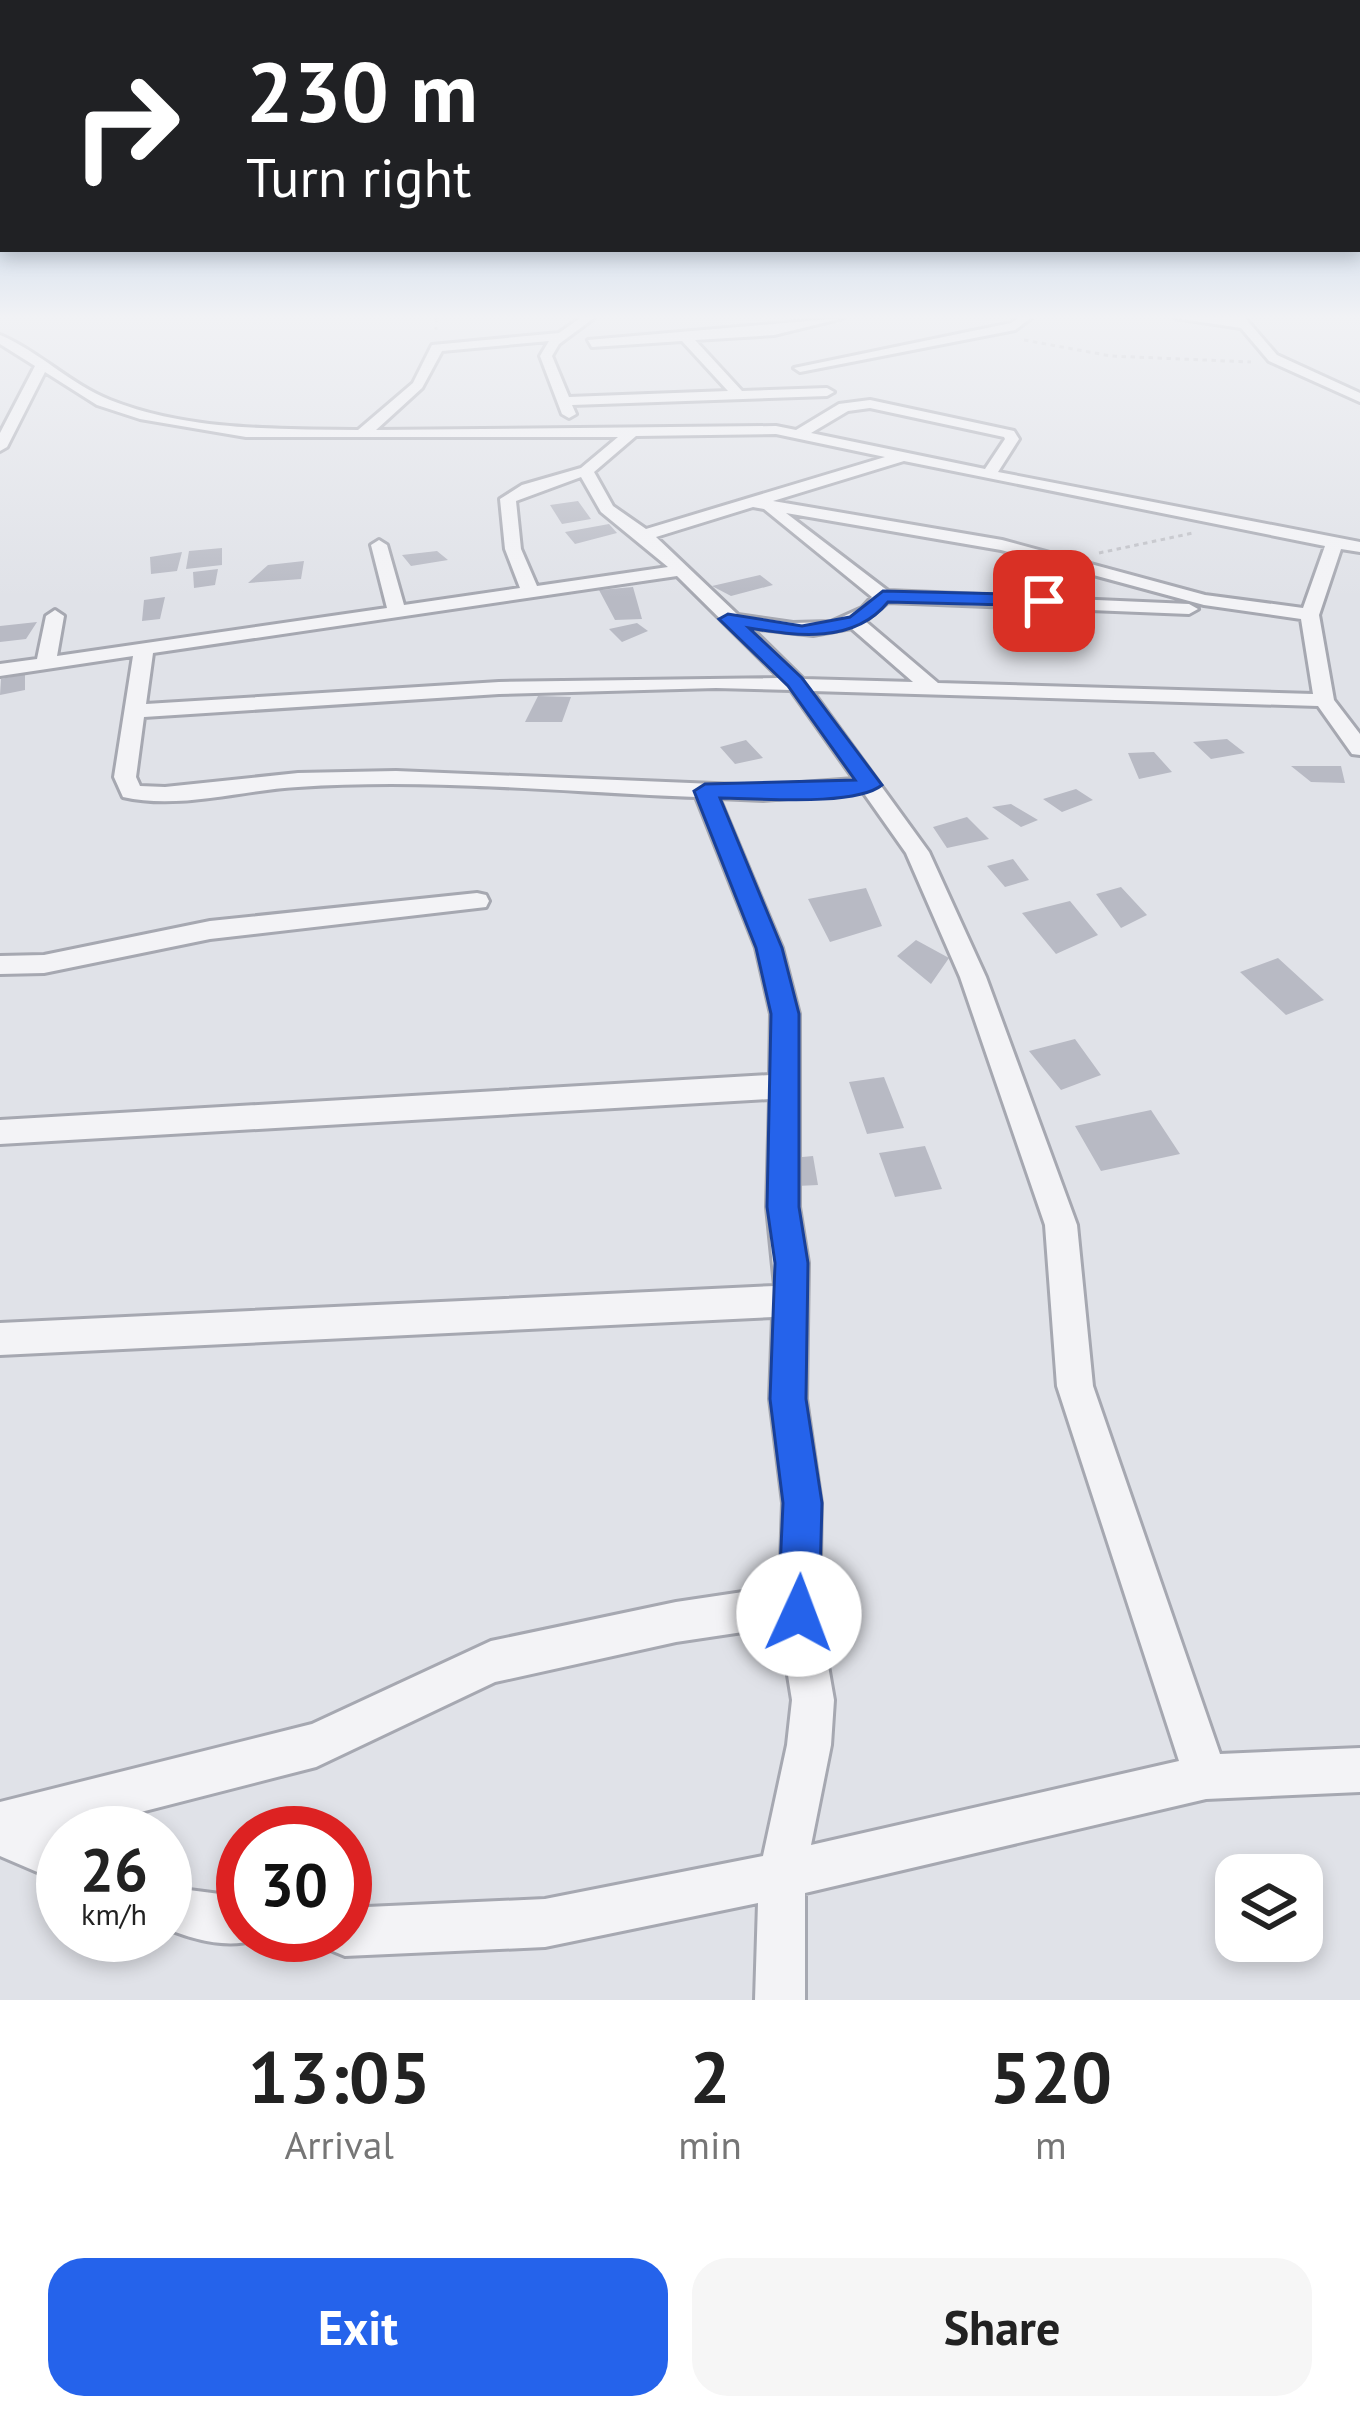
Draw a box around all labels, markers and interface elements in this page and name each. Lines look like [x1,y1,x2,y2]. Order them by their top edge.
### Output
text: 230 m [246,36,478,145]
icon: right [48,48,204,204]
text: Turn right [246,142,471,212]
pin [993,550,1095,652]
icon: arrive [1011,568,1077,634]
position arrow [736,1551,862,1677]
speed limit sign: 30 [216,1806,372,1962]
text: 26 [80,1830,148,1908]
map controls [1215,1854,1323,1962]
button: layers [1215,1854,1323,1962]
text: km/h [81,1894,147,1933]
text: 13:05 [248,2030,431,2123]
text: 2 [690,2030,731,2123]
text: 520 [990,2030,1112,2123]
text: Arrival [285,2119,394,2170]
text: min [678,2119,742,2170]
text: m [1035,2119,1067,2170]
button: Exit [48,2258,668,2396]
button: Share [692,2258,1312,2396]

